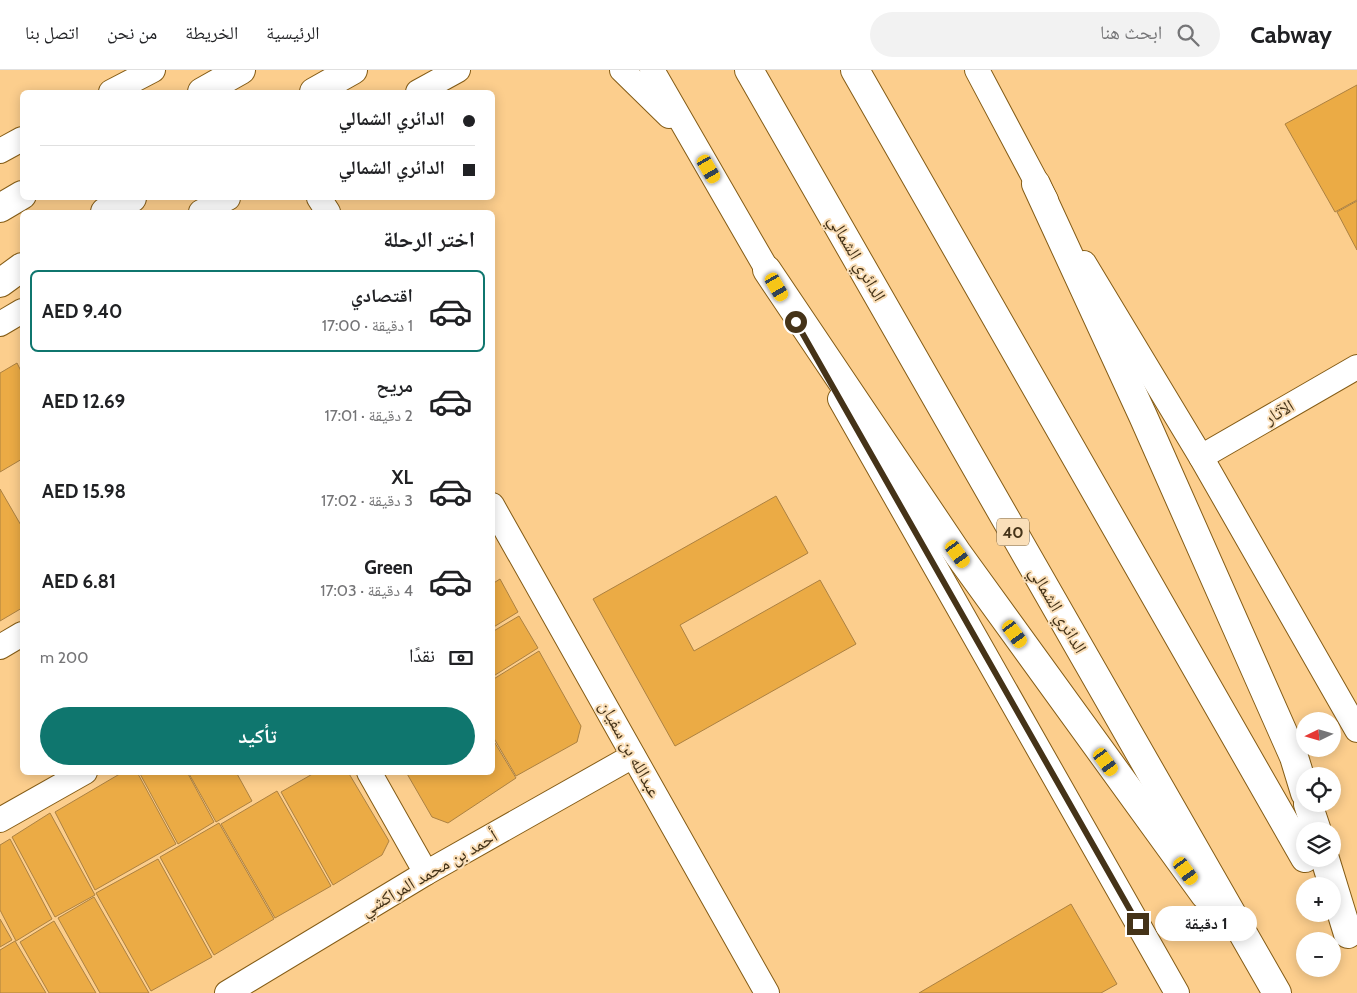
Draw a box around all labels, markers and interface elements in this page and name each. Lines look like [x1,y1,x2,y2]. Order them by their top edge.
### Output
search box [870,12,1220,57]
text: Cabway [1250,20,1332,49]
text: ابحث هنا [1100,21,1162,44]
icon: search [1174,21,1202,49]
text: اتصل بنا [25,22,79,44]
text: من نحن [107,22,157,44]
text: الخريطة [185,22,238,44]
text: الرئيسية [266,22,320,44]
text: الدائري الشمالي [338,107,445,130]
car [695,152,722,186]
text: الدائري الشمالي [338,156,445,179]
street label: الدائري الشمالي [820,211,891,307]
text: اختر الرحلة [383,226,475,253]
car [763,270,790,304]
text: اقتصادي [351,284,413,307]
icon: car [428,289,473,334]
text: AED 9.40 [42,300,122,323]
route start [785,311,807,333]
text: 1 دقيقة · 17:00 [322,316,413,335]
text: مريح [376,374,413,397]
icon: car [428,379,473,424]
text: AED 12.69 [42,390,125,413]
street label: الآثار [1259,395,1298,430]
text: 2 دقيقة · 17:01 [324,406,413,425]
text: XL [392,466,413,489]
icon: car [428,469,473,514]
text: AED 15.98 [42,480,126,503]
text: 3 دقيقة · 17:02 [321,491,413,510]
road number: 40 [997,518,1029,546]
car [943,537,972,571]
text: Green [364,556,413,579]
icon: car [428,559,473,604]
street label: الدائري الشمالي [1021,563,1092,659]
text: AED 6.81 [42,570,116,593]
text: 4 دقيقة · 17:03 [320,581,413,600]
car [1000,617,1029,651]
text: نقدًا [409,644,435,667]
icon: cash [447,644,475,672]
text: 200 m [40,648,88,667]
street label: عبدالله بن سفيان [594,697,666,801]
button: تأكيد [40,707,475,765]
north arrow [1296,712,1341,758]
map controls [1296,712,1341,977]
car [1091,745,1120,779]
button: locate [1296,767,1341,812]
button: layers [1296,822,1341,867]
street label: أحمد بن محمد المراكشي [357,825,503,924]
car [1171,854,1200,888]
button: + [1296,877,1341,922]
callout: 1 دقيقة [1156,906,1258,942]
route end [1127,913,1149,935]
text: 1 دقيقة [1184,914,1228,933]
button: − [1296,932,1341,977]

